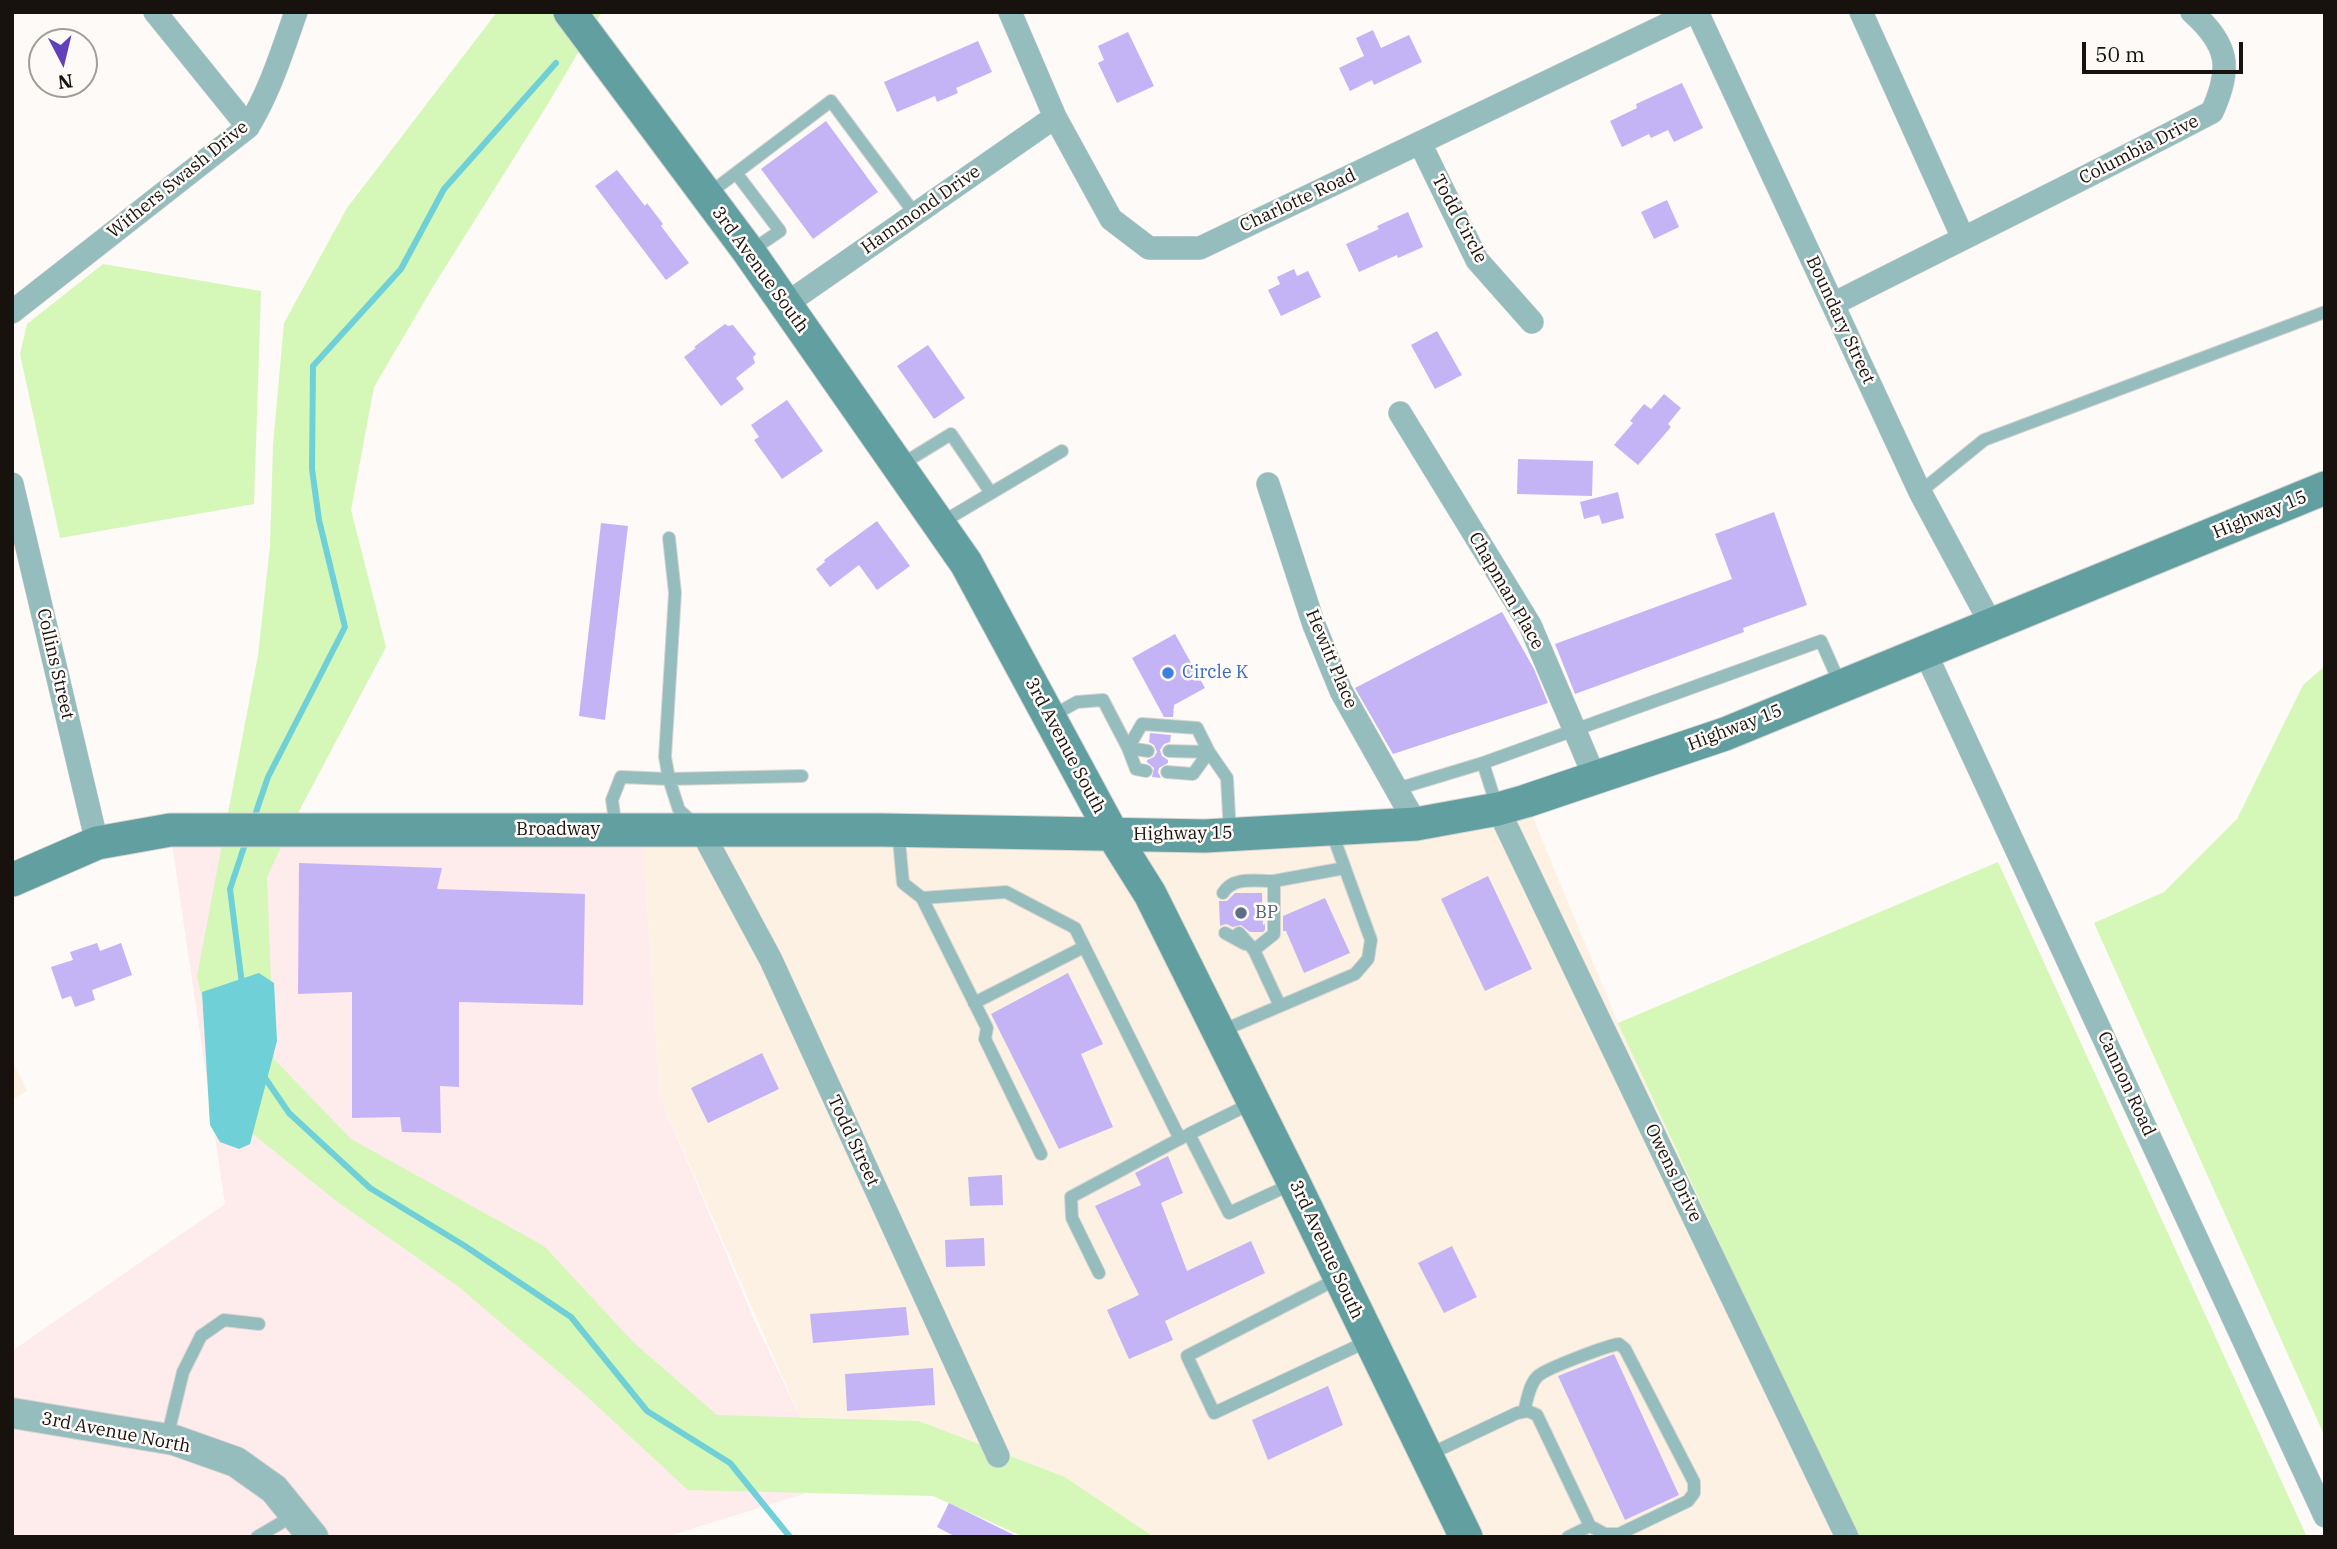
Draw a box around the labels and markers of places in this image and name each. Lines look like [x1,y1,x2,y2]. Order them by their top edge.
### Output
place label: Circle K [1182,662,1249,684]
marker: Circle K [1160,665,1176,681]
place label: BP [1255,902,1278,924]
marker: BP [1233,905,1249,921]

